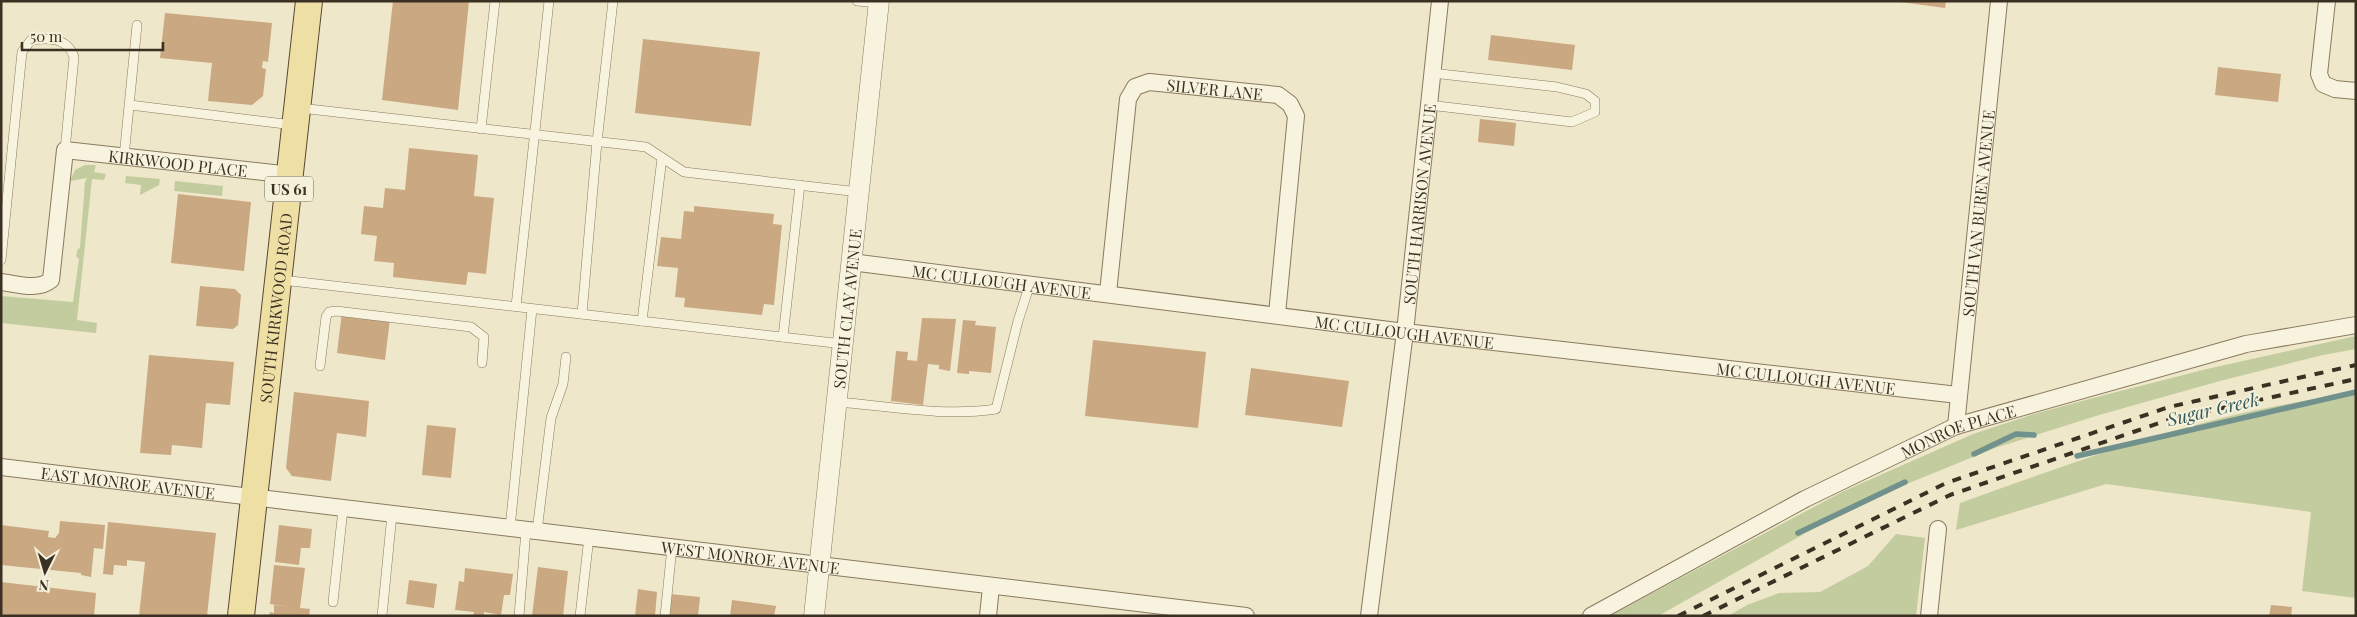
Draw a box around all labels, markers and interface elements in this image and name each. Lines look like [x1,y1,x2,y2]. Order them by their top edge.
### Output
scale bar [22,20,164,52]
text: 50 m [30,26,63,46]
street label: SILVER LANE [1166,73,1264,104]
street label: SOUTH HARRISON AVENUE [1397,103,1440,305]
street label: SOUTH VAN BUREN AVENUE [1957,109,1998,317]
street label: KIRKWOOD PLACE [107,144,249,181]
road number: US 61 [265,176,313,202]
street label: SOUTH KIRKWOOD ROAD [254,212,296,404]
street label: SOUTH CLAY AVENUE [828,228,865,390]
street label: MC CULLOUGH AVENUE [911,259,1092,303]
street label: MC CULLOUGH AVENUE [1314,310,1495,353]
street label: MC CULLOUGH AVENUE [1715,357,1897,398]
water label: Sugar Creek [2164,387,2261,431]
street label: MONROE PLACE [1897,399,2018,462]
street label: EAST MONROE AVENUE [40,461,216,503]
street label: WEST MONROE AVENUE [659,535,841,578]
north arrow [20,547,70,597]
text: N [38,576,50,595]

